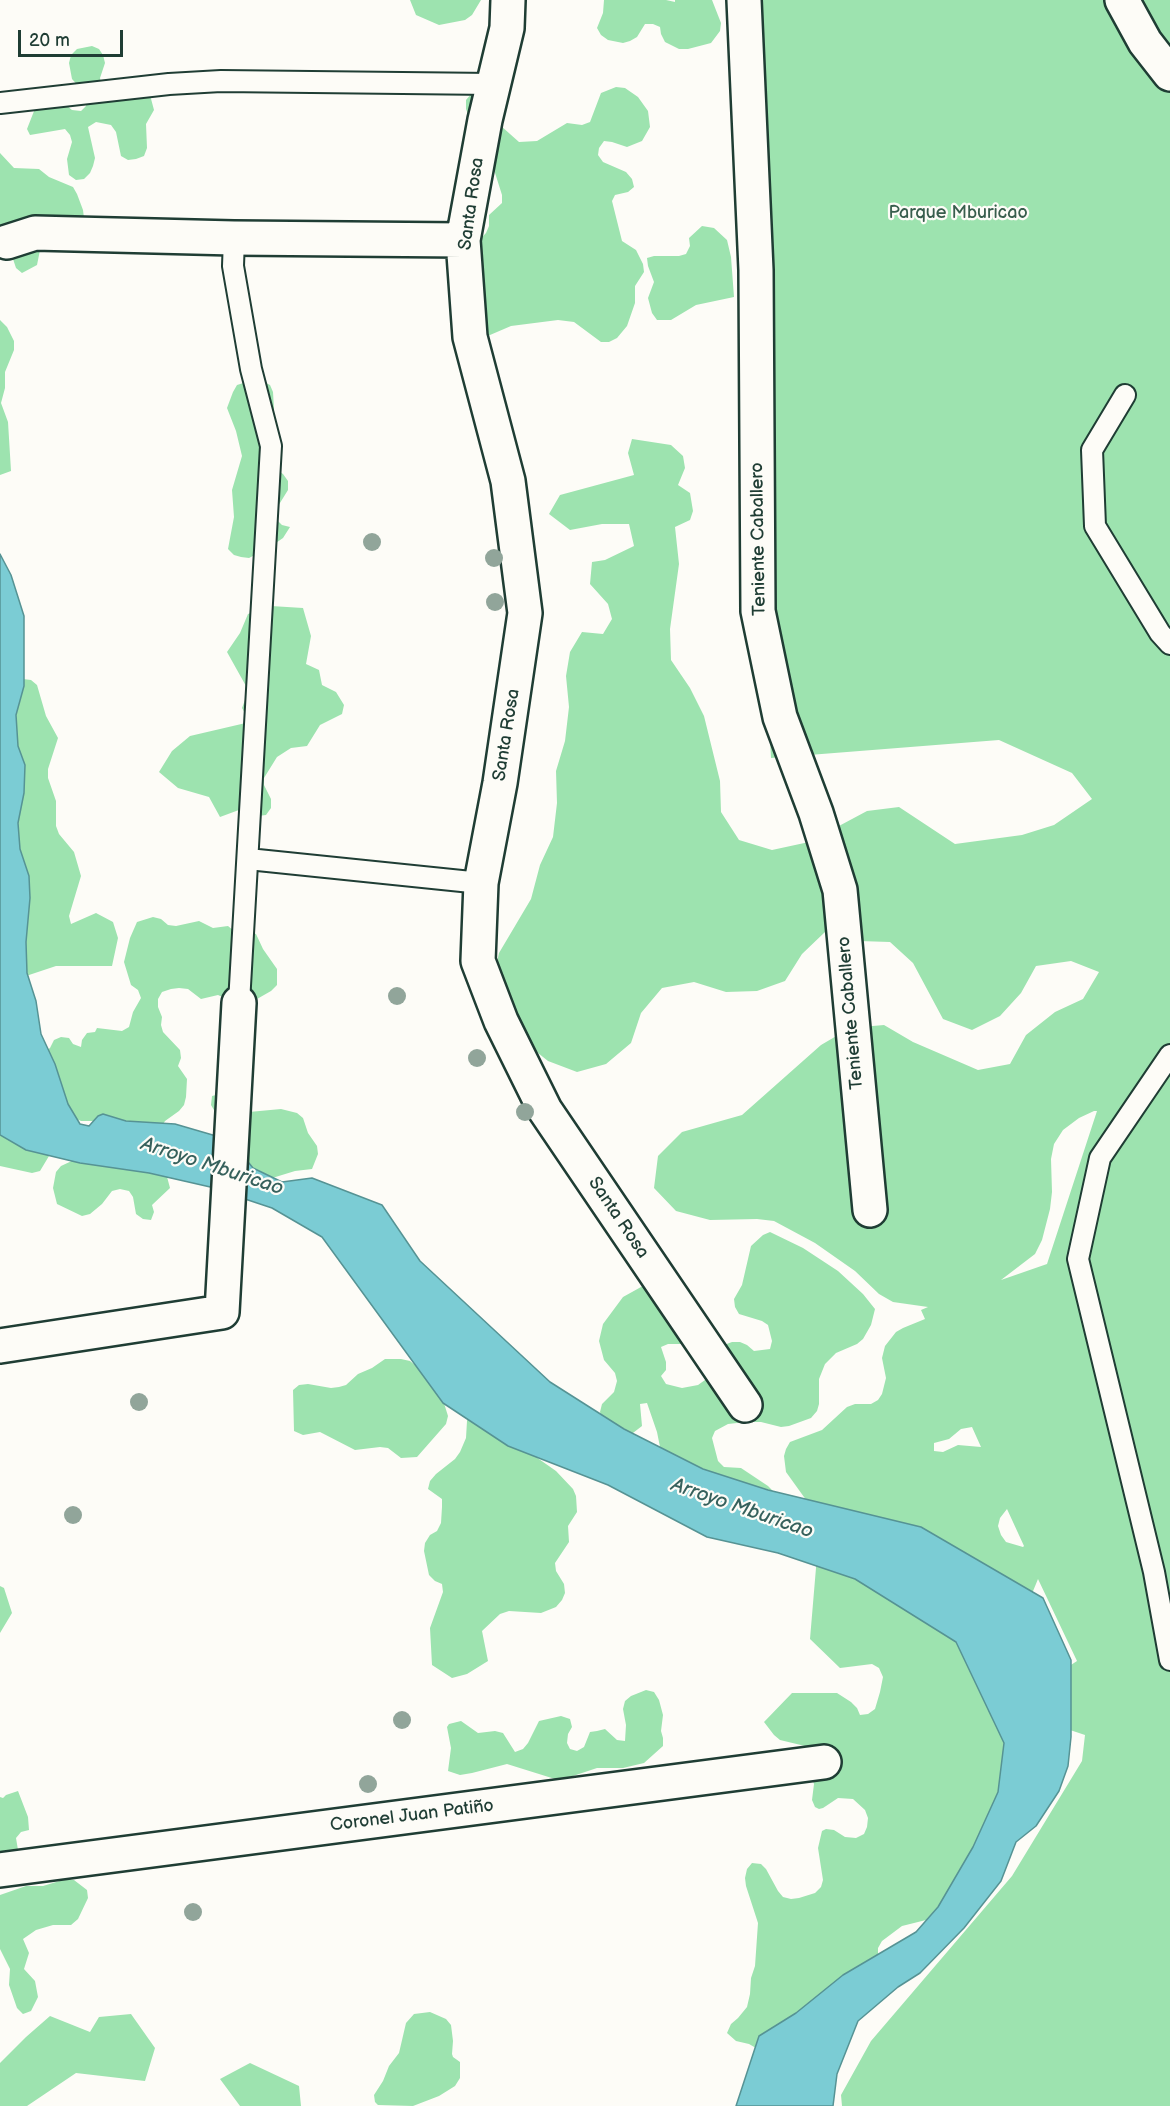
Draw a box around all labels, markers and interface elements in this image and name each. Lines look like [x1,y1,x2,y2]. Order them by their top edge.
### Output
scale bar [21,18,126,56]
text: 20 m [29,30,70,51]
street label: Santa Rosa [455,156,489,252]
park label: Parque Mburicao [888,202,1028,224]
street label: Teniente Caballero [747,462,771,616]
street label: Santa Rosa [489,687,525,783]
street label: Teniente Caballero [834,936,868,1090]
water label: Arroyo Mburicao [138,1133,286,1201]
street label: Santa Rosa [583,1173,653,1263]
water label: Arroyo Mburicao [668,1474,816,1544]
street label: Coronel Juan Patiño [329,1795,495,1837]

